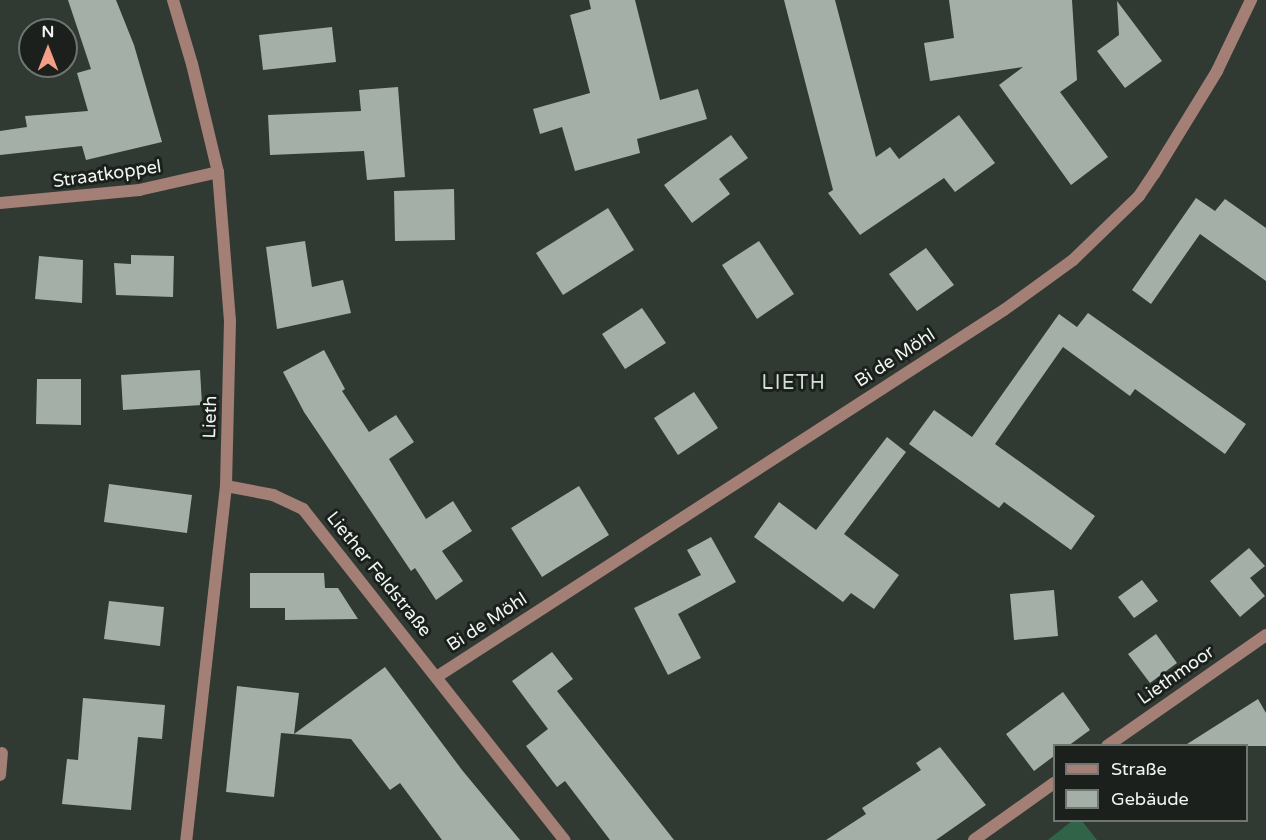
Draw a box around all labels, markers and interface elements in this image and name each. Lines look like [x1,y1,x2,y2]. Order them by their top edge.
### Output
north arrow [18,18,78,78]
text: N [42,22,54,42]
street label: Straatkoppel [51,156,163,192]
street label: Bi de Möhl [851,324,939,392]
district label: LIETH [762,371,826,395]
street label: Lieth [198,395,222,439]
street label: Liether Feldstraße [322,507,436,641]
street label: Bi de Möhl [443,588,531,656]
street label: Liethmoor [1134,641,1218,709]
legend [1053,744,1248,822]
text: Straße [1111,758,1167,780]
text: Gebäude [1111,788,1189,810]

